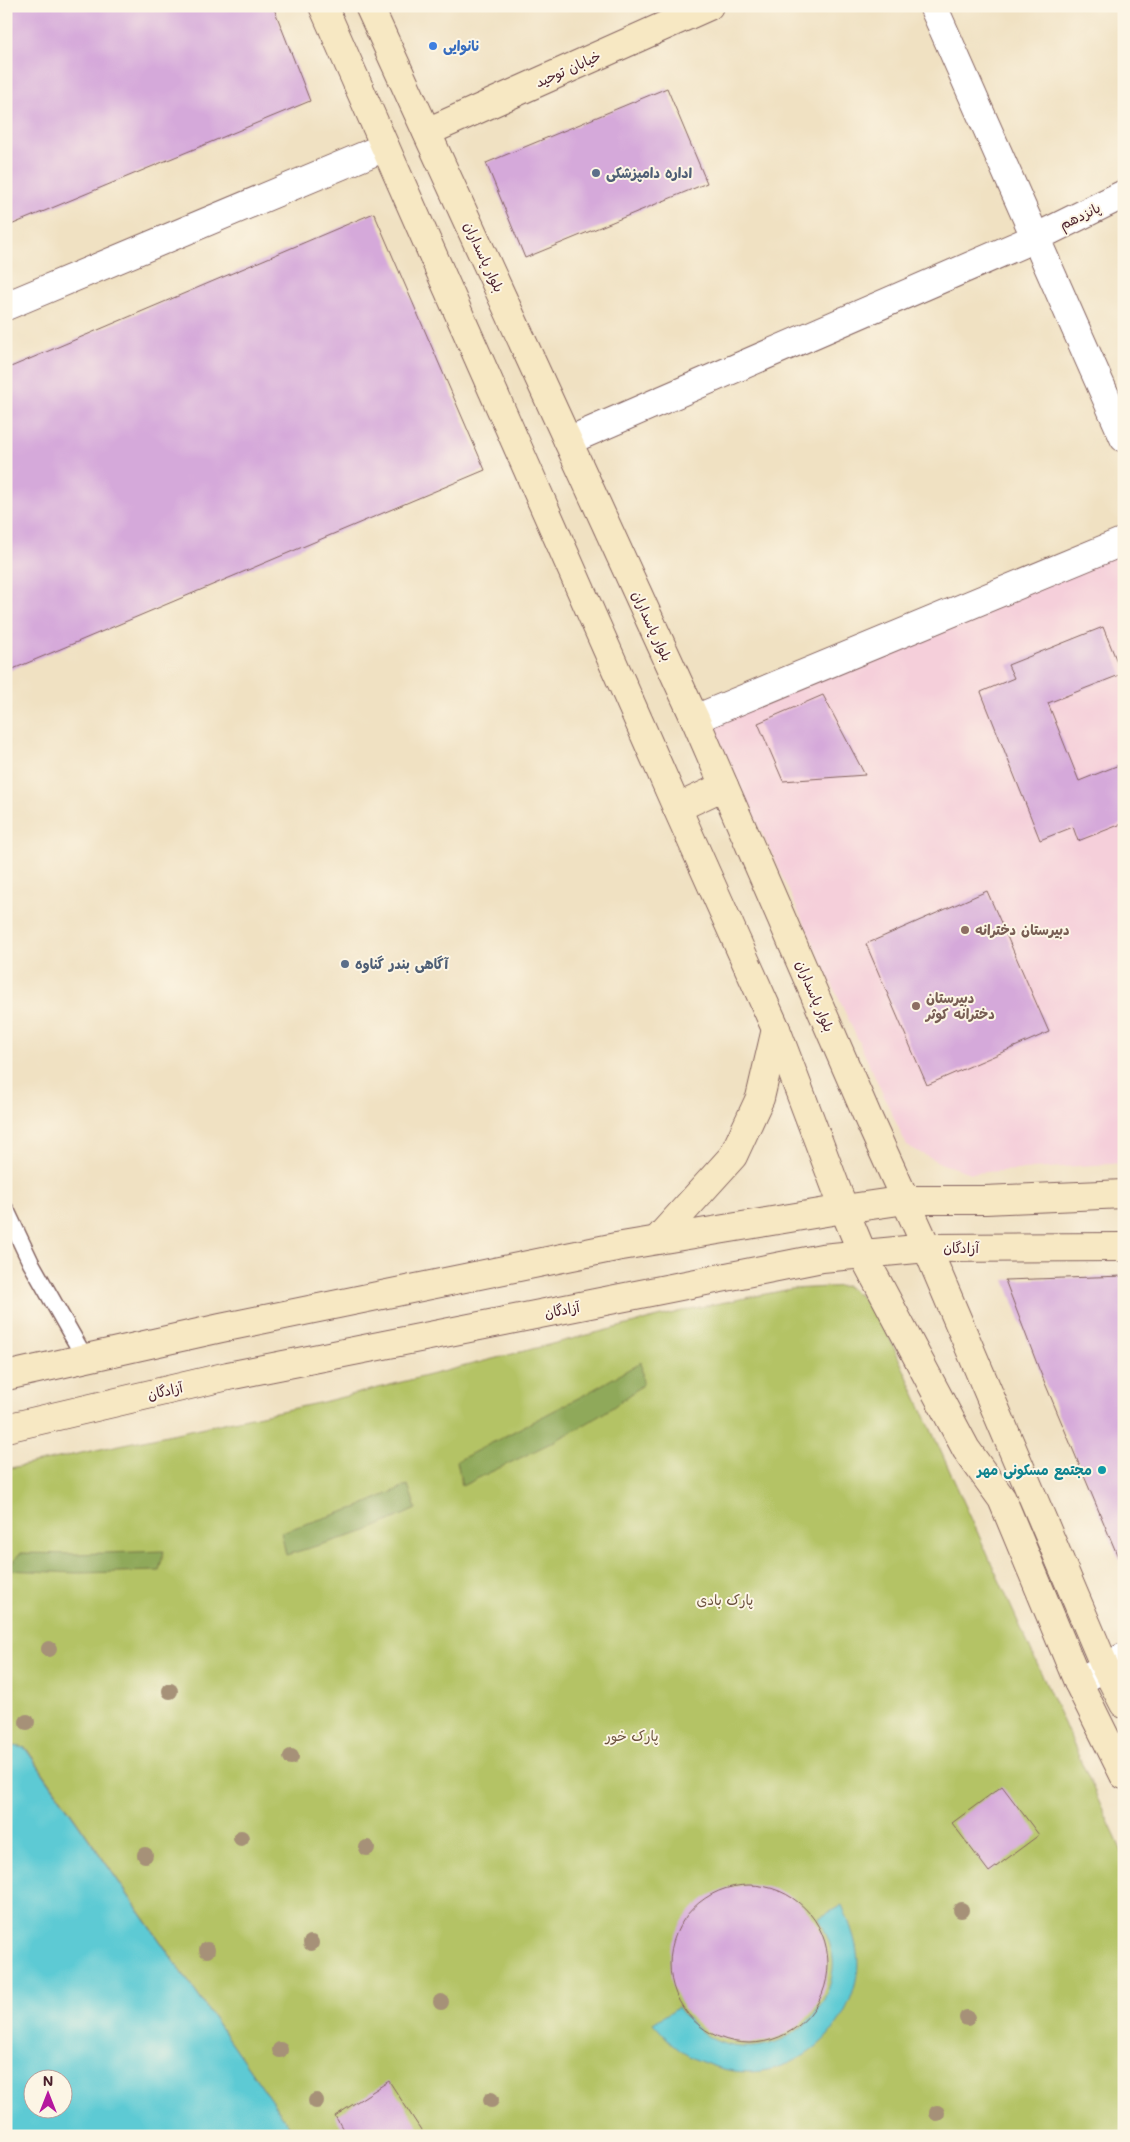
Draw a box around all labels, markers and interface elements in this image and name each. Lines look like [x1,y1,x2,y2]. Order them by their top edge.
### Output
place label: نانوایی [443,36,480,56]
marker: نانوایی [427,40,439,52]
street label: خیابان توحید [532,46,604,91]
place label: اداره دامپزشکی [606,163,692,182]
marker: اداره دامپزشکی [590,167,602,179]
street label: پانزدهم [1056,197,1104,235]
street label: بلوار پاسداران [459,218,509,296]
street label: بلوار پاسداران [627,587,677,665]
place label: دبیرستان دخترانه [975,920,1069,939]
marker: دبیرستان دخترانه [959,924,971,936]
place label: آگاهی بندر گناوه [355,954,450,973]
street label: بلوار پاسداران [791,957,839,1035]
marker: آگاهی بندر گناوه [339,958,351,970]
place label: دبیرستان دخترانه کوثر [924,988,995,1024]
marker: دبیرستان دخترانه کوثر [910,1000,922,1012]
street label: آزادگان [943,1238,979,1257]
street label: آزادگان [543,1297,582,1322]
street label: آزادگان [145,1377,185,1404]
place label: مجتمع مسکونی مهر [975,1460,1092,1480]
marker: مجتمع مسکونی مهر [1096,1464,1108,1476]
park label: پارک بادی [697,1590,753,1610]
park label: پارک خور [605,1726,658,1746]
north arrow [22,2070,72,2120]
text: N [43,2071,53,2090]

